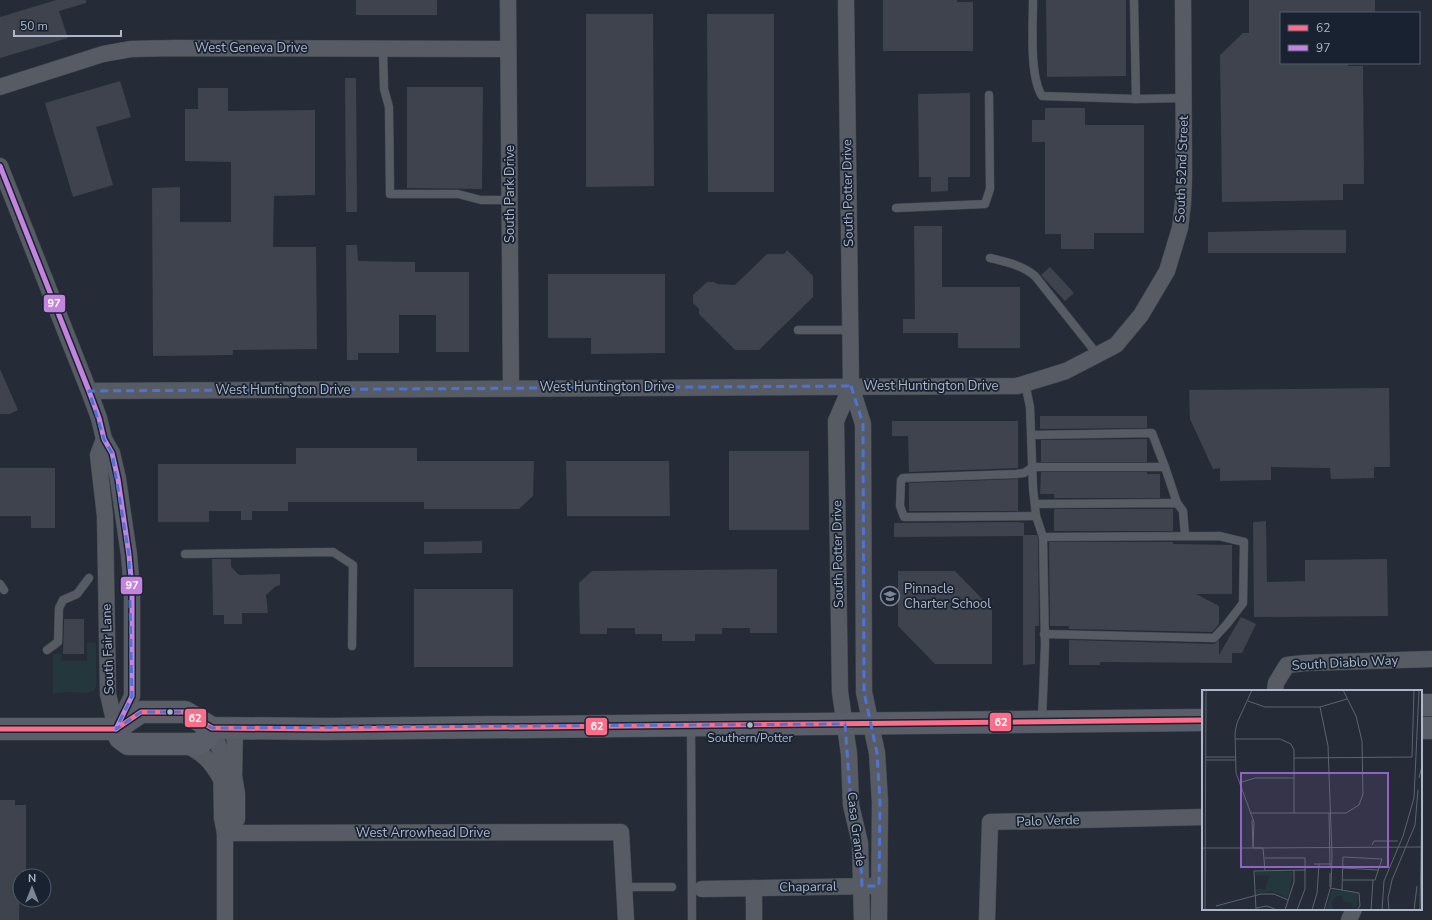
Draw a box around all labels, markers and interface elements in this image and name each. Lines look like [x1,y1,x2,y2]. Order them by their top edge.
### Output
scale bar [14,12,121,38]
legend [1280,12,1420,64]
text: 50 m [20,18,48,34]
text: 62 [1316,20,1330,36]
street label: West Geneva Drive [195,39,307,57]
text: 97 [1316,40,1330,56]
street label: South 52nd Street [1171,115,1193,223]
street label: South Potter Drive [838,139,858,247]
street label: South Park Drive [501,145,519,243]
line badge: 97 [43,294,66,313]
text: 97 [47,296,61,311]
street label: West Huntington Drive [864,377,999,395]
street label: West Huntington Drive [540,378,675,396]
street label: West Huntington Drive [216,381,351,399]
street label: South Potter Drive [828,500,848,608]
line badge: 97 [120,576,143,595]
text: 97 [125,578,139,593]
place label: Pinnacle Charter School [904,580,991,613]
school or university icon: Pinnacle Charter School [879,585,901,607]
street label: South Fair Lane [97,603,119,695]
street label: South Diablo Way [1291,651,1399,675]
inset map [1202,690,1422,910]
unlabelled marker [165,707,175,717]
line badge: 62 [184,708,207,728]
text: 62 [188,711,202,726]
line badge: 62 [989,712,1012,732]
text: 62 [994,715,1008,730]
line badge: 62 [585,717,608,736]
text: 62 [590,719,604,734]
marker: Southern/Potter [745,720,755,730]
place label: Southern/Potter [707,730,793,746]
street label: Casa Grande [843,791,869,867]
street label: Palo Verde [1016,811,1080,831]
street label: West Arrowhead Drive [356,824,490,842]
north arrow [12,868,52,908]
text: N [28,871,36,886]
street label: Chaparral [779,877,837,897]

